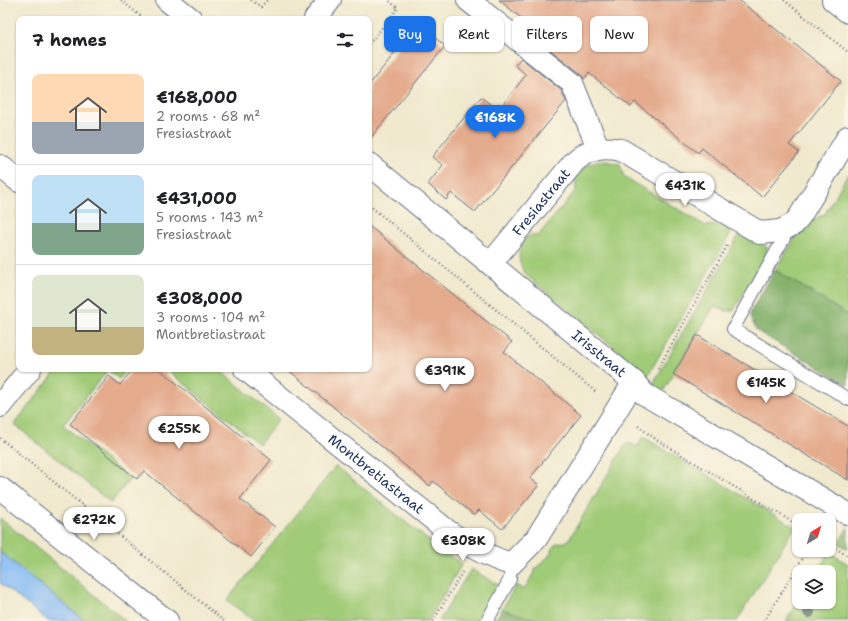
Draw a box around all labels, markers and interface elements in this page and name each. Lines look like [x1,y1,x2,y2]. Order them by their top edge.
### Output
chip: Buy [384,16,436,52]
chip: Rent [444,16,504,52]
chip: Filters [512,16,582,52]
chip: New [590,16,648,52]
text: 7 homes [32,29,107,51]
icon: filters [334,29,356,51]
text: €168,000 [156,86,237,108]
icon: home [64,90,112,138]
pin: €168K [467,105,523,139]
text: 2 rooms · 68 m² [156,108,260,125]
text: €168K [474,109,516,126]
text: Fresiastraat [156,125,232,142]
street label: Fresiastraat [508,165,574,239]
pin: €431K [657,173,713,207]
text: €431K [665,177,705,194]
text: €431,000 [156,187,237,209]
icon: home [64,191,112,239]
text: 5 rooms · 143 m² [156,209,264,226]
text: Fresiastraat [156,226,232,243]
text: €308,000 [156,287,243,309]
icon: home [64,291,112,339]
text: 3 rooms · 104 m² [156,309,265,326]
text: Montbretiastraat [156,326,265,343]
street label: Irisstraat [568,326,630,381]
pin: €391K [417,358,473,392]
text: €391K [424,362,466,379]
pin: €145K [738,370,794,404]
text: €145K [746,374,786,391]
pin: €255K [151,416,207,450]
text: €255K [157,420,201,437]
street label: Montbretiastraat [325,430,428,518]
pin: €272K [66,507,122,541]
text: €272K [72,511,116,528]
north arrow [792,513,836,557]
map controls [792,513,836,609]
pin: €308K [435,528,491,562]
text: €308K [440,532,486,549]
button: layers [792,565,836,609]

